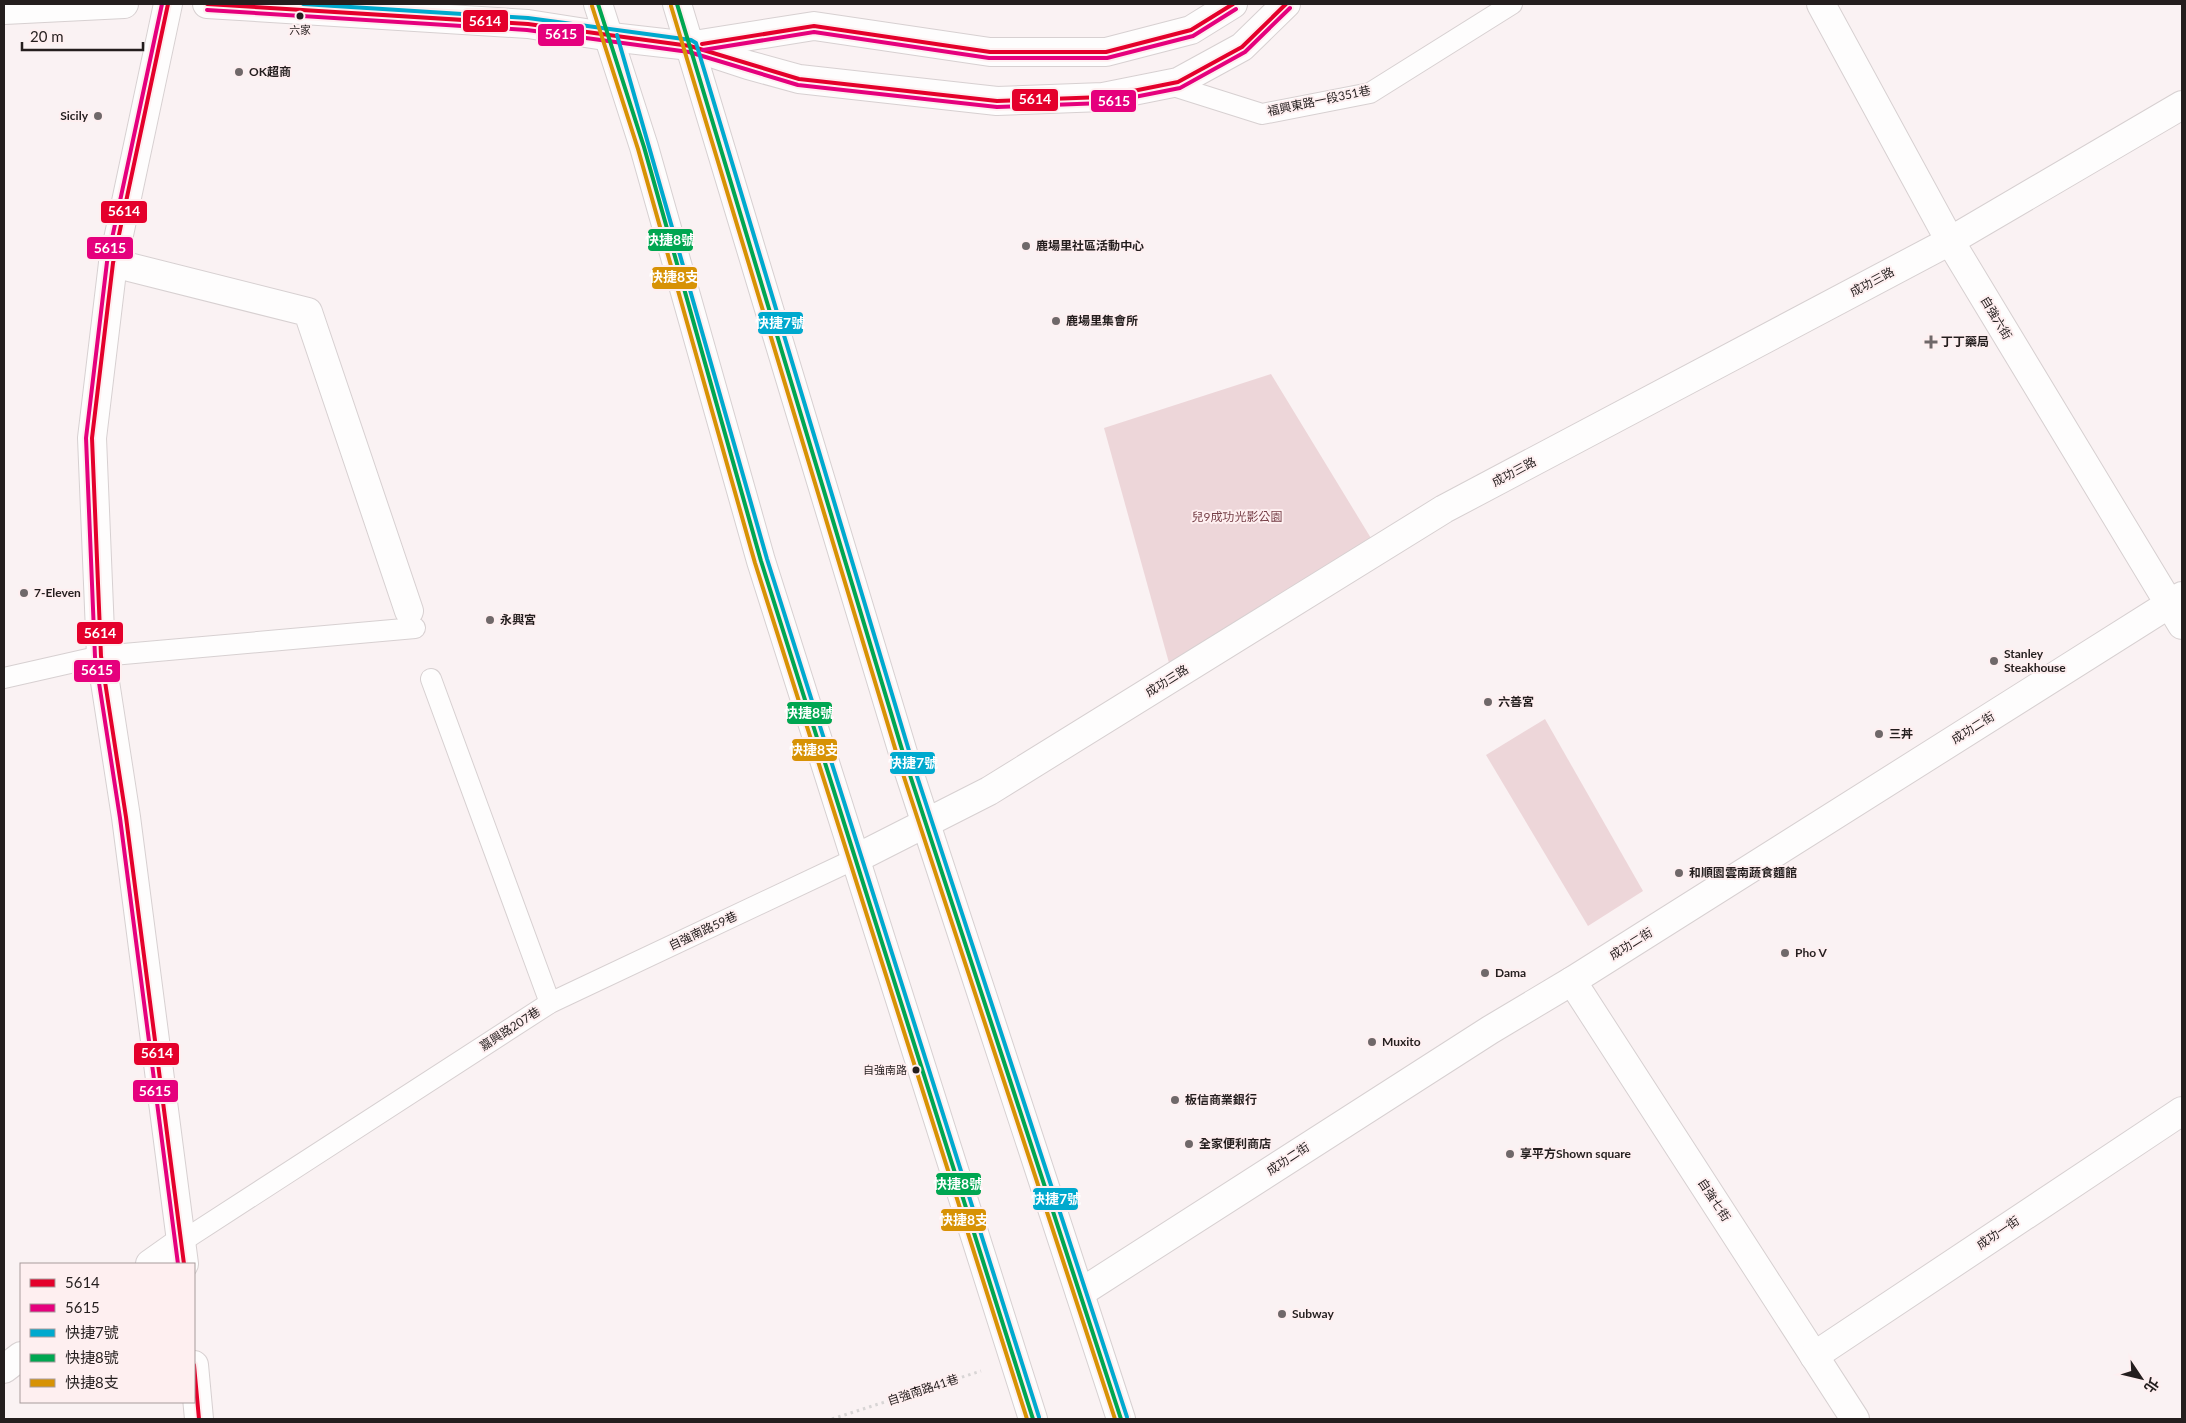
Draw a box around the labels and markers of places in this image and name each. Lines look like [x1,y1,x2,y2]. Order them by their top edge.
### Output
marker: 六家 [295,11,305,21]
place label: 六家 [289,23,311,36]
place label: OK超商 [249,64,291,79]
marker: OK超商 [233,66,245,78]
place label: Sicily [60,108,89,123]
marker: Sicily [92,110,104,122]
place label: 鹿場里社區活動中心 [1036,238,1144,253]
marker: 鹿場里社區活動中心 [1020,240,1032,252]
place label: 鹿場里集會所 [1066,313,1138,328]
marker: 鹿場里集會所 [1050,315,1062,327]
place label: 丁丁藥局 [1941,334,1989,349]
marker: 丁丁藥局 [1925,336,1937,348]
place label: 7-Eleven [34,585,81,600]
marker: 7-Eleven [18,587,30,599]
place label: 永興宮 [500,612,536,627]
marker: 永興宮 [484,614,496,626]
place label: Stanley Steakhouse [2004,646,2066,675]
marker: Stanley Steakhouse [1988,655,2000,667]
place label: 六善宮 [1498,694,1534,709]
marker: 六善宮 [1482,696,1494,708]
place label: 三丼 [1889,726,1913,741]
marker: 三丼 [1873,728,1885,740]
place label: 和順園雲南蔬食麵館 [1689,865,1797,880]
marker: 和順園雲南蔬食麵館 [1673,867,1685,879]
place label: Pho V [1795,945,1828,960]
marker: Pho V [1779,947,1791,959]
place label: Dama [1495,965,1526,980]
marker: Dama [1479,967,1491,979]
place label: Muxito [1382,1034,1421,1049]
marker: Muxito [1366,1036,1378,1048]
place label: 自強南路 [863,1063,907,1076]
marker: 自強南路 [911,1065,921,1075]
place label: 板信商業銀行 [1185,1092,1257,1107]
marker: 板信商業銀行 [1169,1094,1181,1106]
place label: 全家便利商店 [1199,1136,1271,1151]
marker: 全家便利商店 [1183,1138,1195,1150]
place label: 享平方Shown square [1520,1146,1632,1161]
marker: 享平方Shown square [1504,1148,1516,1160]
place label: Subway [1292,1306,1334,1321]
marker: Subway [1276,1308,1288,1320]

